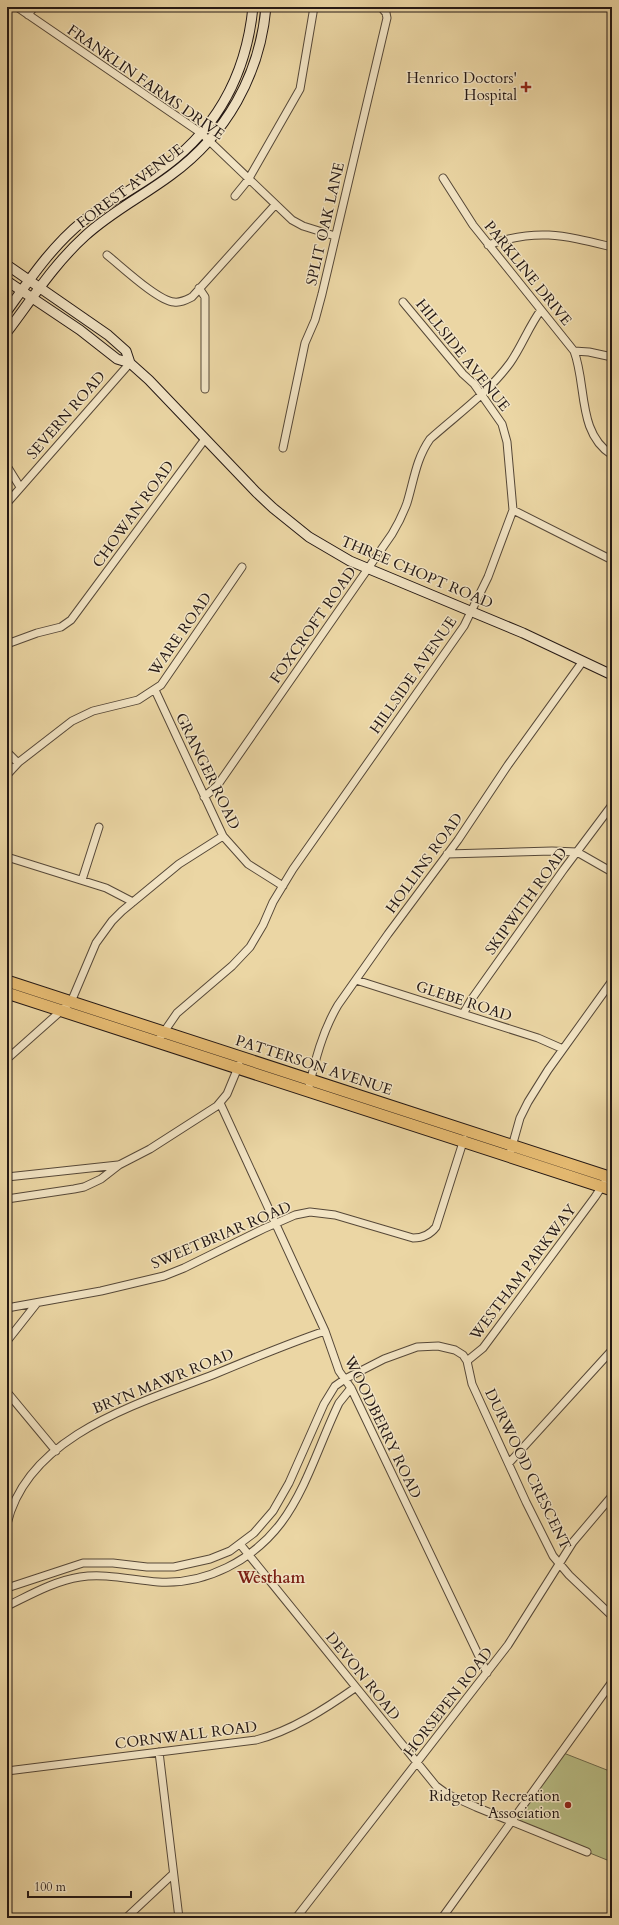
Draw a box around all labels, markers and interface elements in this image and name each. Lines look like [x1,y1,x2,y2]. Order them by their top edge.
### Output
street label: FRANKLIN FARMS DRIVE [63,20,229,144]
place label: Henrico Doctors' Hospital [407,68,517,105]
marker: Henrico Doctors' Hospital [520,81,532,93]
street label: FOREST AVENUE [72,139,188,233]
street label: SPLIT OAK LANE [301,160,349,288]
street label: PARKLINE DRIVE [480,216,576,330]
street label: HILLSIDE AVENUE [411,295,515,415]
street label: SEVERN ROAD [22,367,110,463]
street label: CHOWAN ROAD [88,457,178,571]
street label: THREE CHOPT ROAD [338,531,496,613]
street label: FOXCROFT ROAD [265,563,361,687]
street label: WARE ROAD [143,588,216,680]
street label: HILLSIDE AVENUE [365,612,461,738]
street label: GRANGER ROAD [171,709,245,833]
street label: HOLLINS ROAD [381,809,467,917]
street label: SKIPWITH ROAD [480,843,572,959]
street label: GLEBE ROAD [413,976,515,1026]
street label: PATTERSON AVENUE [233,1030,395,1100]
street label: SWEETBRIAR ROAD [148,1196,294,1274]
street label: WESTHAM PARKWAY [465,1199,581,1345]
street label: BRYN MAWR ROAD [89,1344,237,1418]
street label: WOODBERRY ROAD [339,1351,426,1502]
street label: DURWOOD CRESCENT [480,1385,576,1553]
district label: Westham [236,1567,305,1589]
street label: DEVON ROAD [321,1628,405,1724]
street label: HORSEPEN ROAD [399,1643,497,1761]
street label: CORNWALL ROAD [114,1716,258,1754]
place label: Ridgetop Recreation Association [429,1786,560,1823]
marker: Ridgetop Recreation Association [563,1800,573,1810]
scale bar [28,1873,131,1899]
text: 100 m [34,1879,67,1895]

